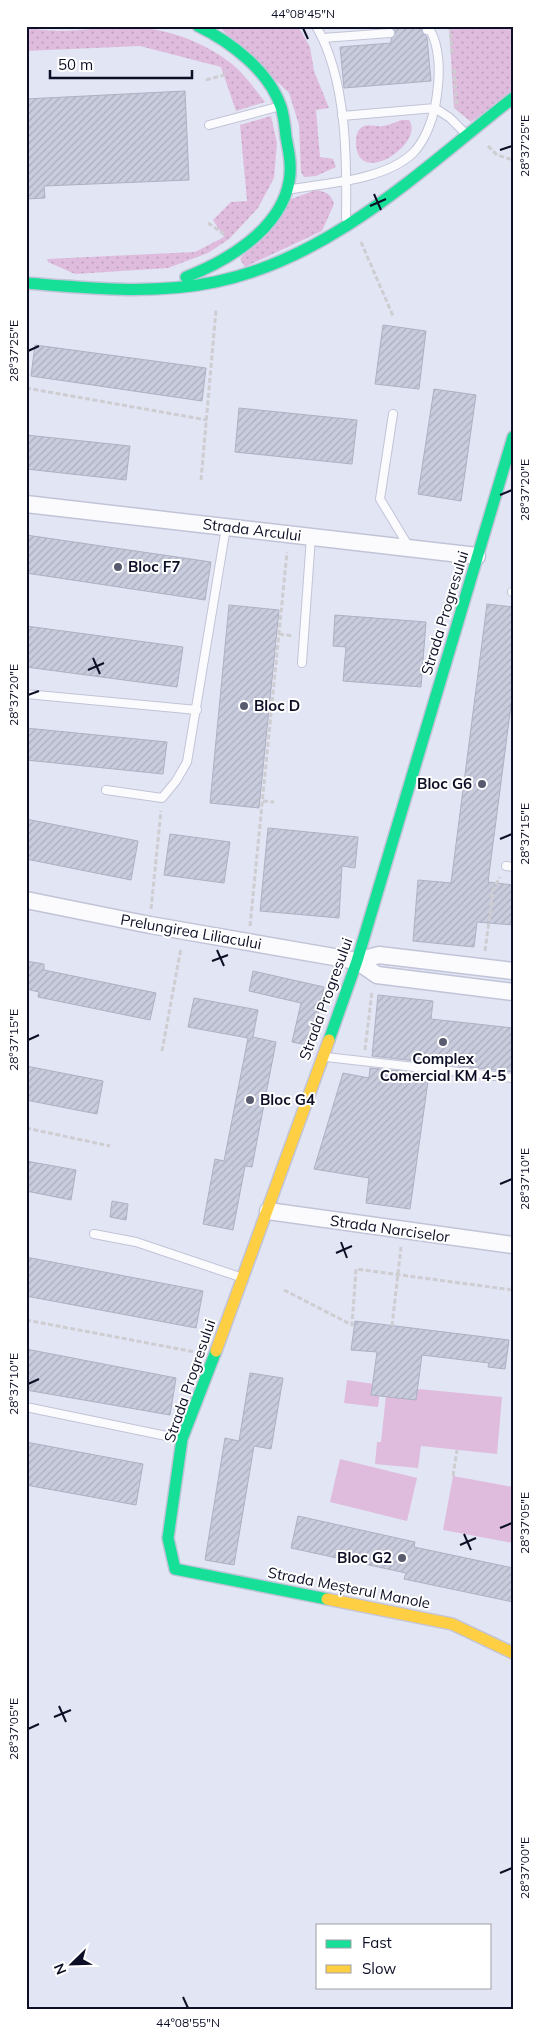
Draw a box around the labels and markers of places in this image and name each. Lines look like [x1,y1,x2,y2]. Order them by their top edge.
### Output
place label: Bloc F7 [128,557,180,576]
marker: Bloc F7 [112,561,124,573]
place label: Bloc D [254,696,300,715]
marker: Bloc D [238,700,250,712]
place label: Bloc G6 [417,774,472,793]
marker: Bloc G6 [476,778,488,790]
marker: Complex Comercial KM 4-5 [437,1036,449,1048]
place label: Complex Comercial KM 4-5 [380,1049,506,1085]
place label: Bloc G4 [260,1090,315,1109]
marker: Bloc G4 [244,1094,256,1106]
place label: Bloc G2 [337,1548,392,1567]
marker: Bloc G2 [396,1552,408,1564]

